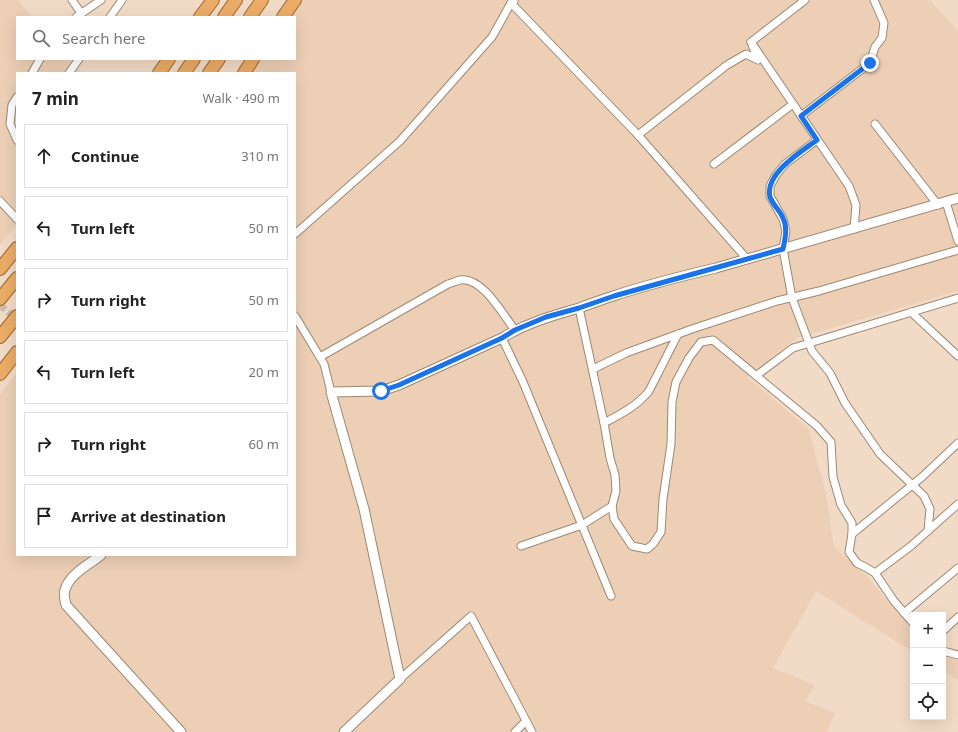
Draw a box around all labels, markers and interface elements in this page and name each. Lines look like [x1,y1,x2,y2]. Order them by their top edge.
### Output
search box [16,16,296,60]
icon: search [30,27,52,49]
text: Search here [62,28,145,48]
route end [861,54,879,72]
text: 7 min [32,87,79,110]
text: Walk · 490 m [202,89,280,107]
icon: ahead [33,145,55,167]
text: Continue [71,146,139,166]
text: 310 m [241,147,279,165]
icon: left [33,217,55,239]
text: Turn left [71,218,135,238]
text: 50 m [249,219,279,237]
icon: right [33,289,55,311]
text: Turn right [71,290,146,310]
text: 50 m [249,291,279,309]
icon: left [33,361,55,383]
text: Turn left [71,362,135,382]
text: 20 m [249,363,279,381]
route start [372,382,390,400]
icon: right [33,433,55,455]
text: Turn right [71,434,146,454]
text: 60 m [249,435,279,453]
icon: arrive [33,505,55,527]
text: Arrive at destination [71,506,226,526]
map controls [910,612,946,720]
button: + [910,612,946,648]
button: − [910,648,946,684]
button: locate [910,684,946,720]

